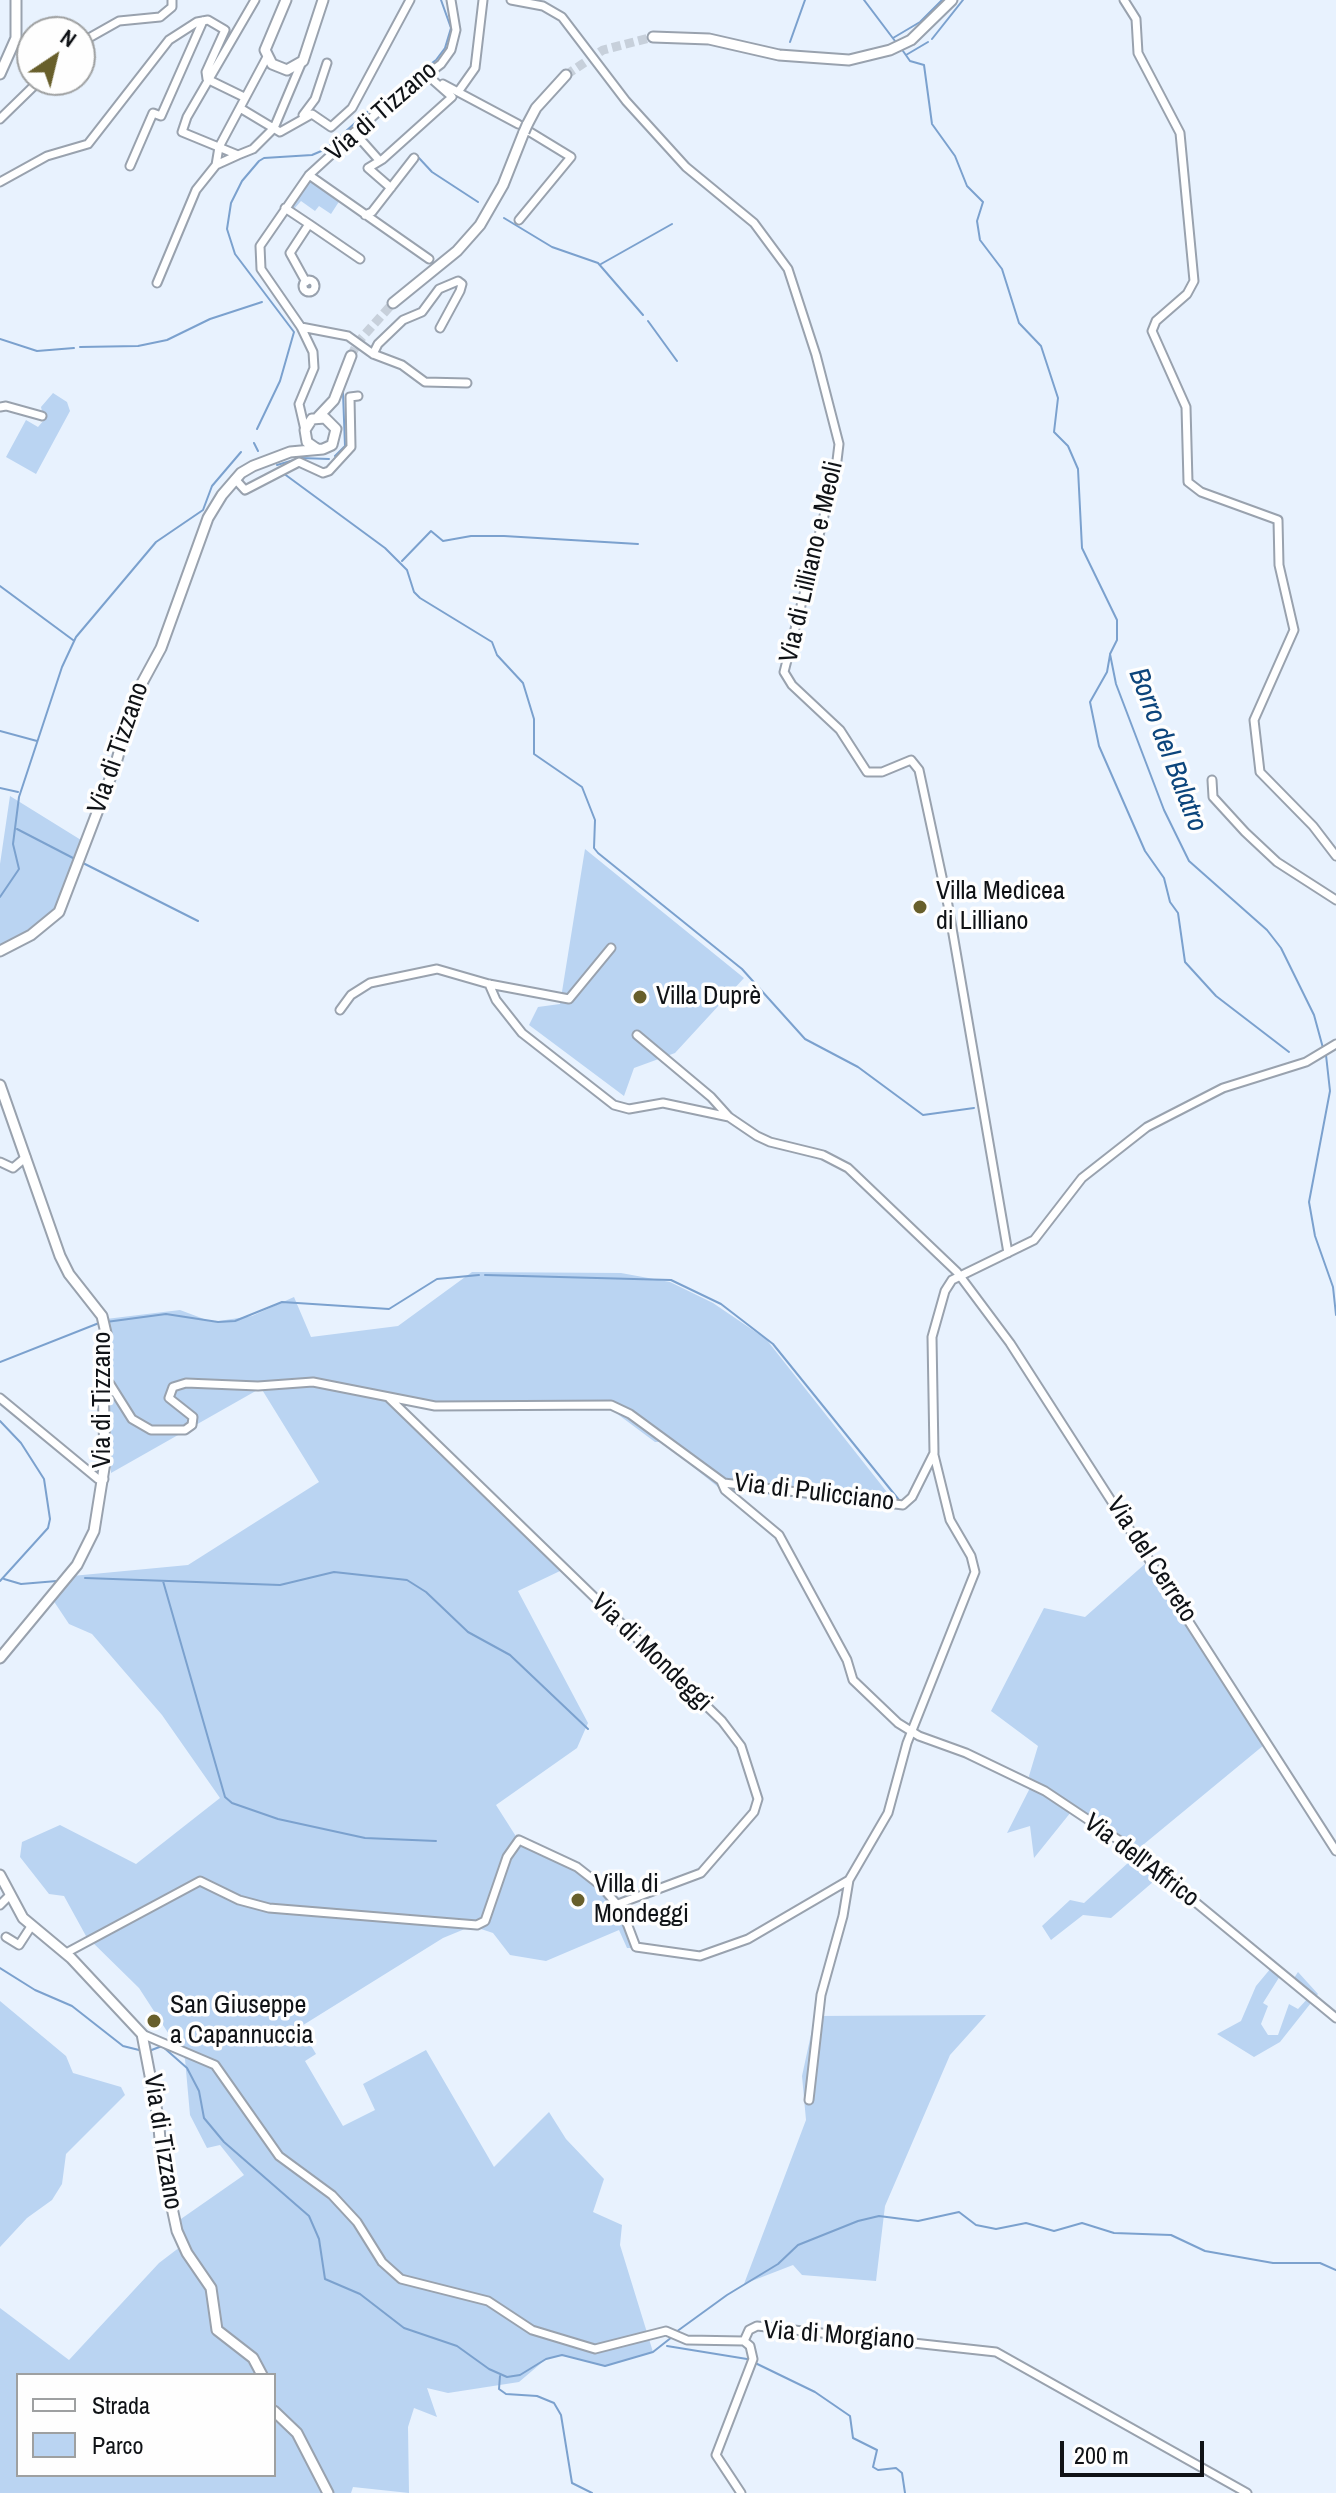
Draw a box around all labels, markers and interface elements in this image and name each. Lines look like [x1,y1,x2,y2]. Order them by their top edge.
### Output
north arrow [16,16,96,96]
text: N [55,22,83,54]
street label: Via di Tizzano [320,55,444,169]
street label: Via di Lilliano e Meoli [774,458,850,666]
water label: Borro del Balatro [1120,664,1214,836]
street label: Via di Tizzano [82,678,156,818]
place label: Villa Medicea di Lilliano [936,876,1065,938]
marker: Villa Medicea di Lilliano [911,898,929,916]
place label: Villa Duprè [656,981,761,1013]
marker: Villa Duprè [631,988,649,1006]
street label: Via di Tizzano [87,1332,119,1468]
street label: Via di Pulicciano [732,1468,896,1518]
street label: Via del Cerreto [1099,1492,1203,1628]
street label: Via di Mondeggi [584,1588,718,1718]
street label: Via dell'Affrico [1077,1808,1205,1914]
place label: Villa di Mondeggi [594,1869,689,1930]
marker: Villa di Mondeggi [569,1891,587,1909]
place label: San Giuseppe a Capannuccia [170,1990,313,2052]
marker: San Giuseppe a Capannuccia [145,2012,163,2030]
street label: Via di Tizzano [136,2072,188,2212]
street label: Via di Morgiano [762,2315,916,2357]
legend [16,2373,276,2477]
text: Strada [92,2389,150,2421]
scale bar [1064,2425,1208,2475]
text: Parco [92,2429,143,2461]
text: 200 m [1074,2439,1129,2471]

